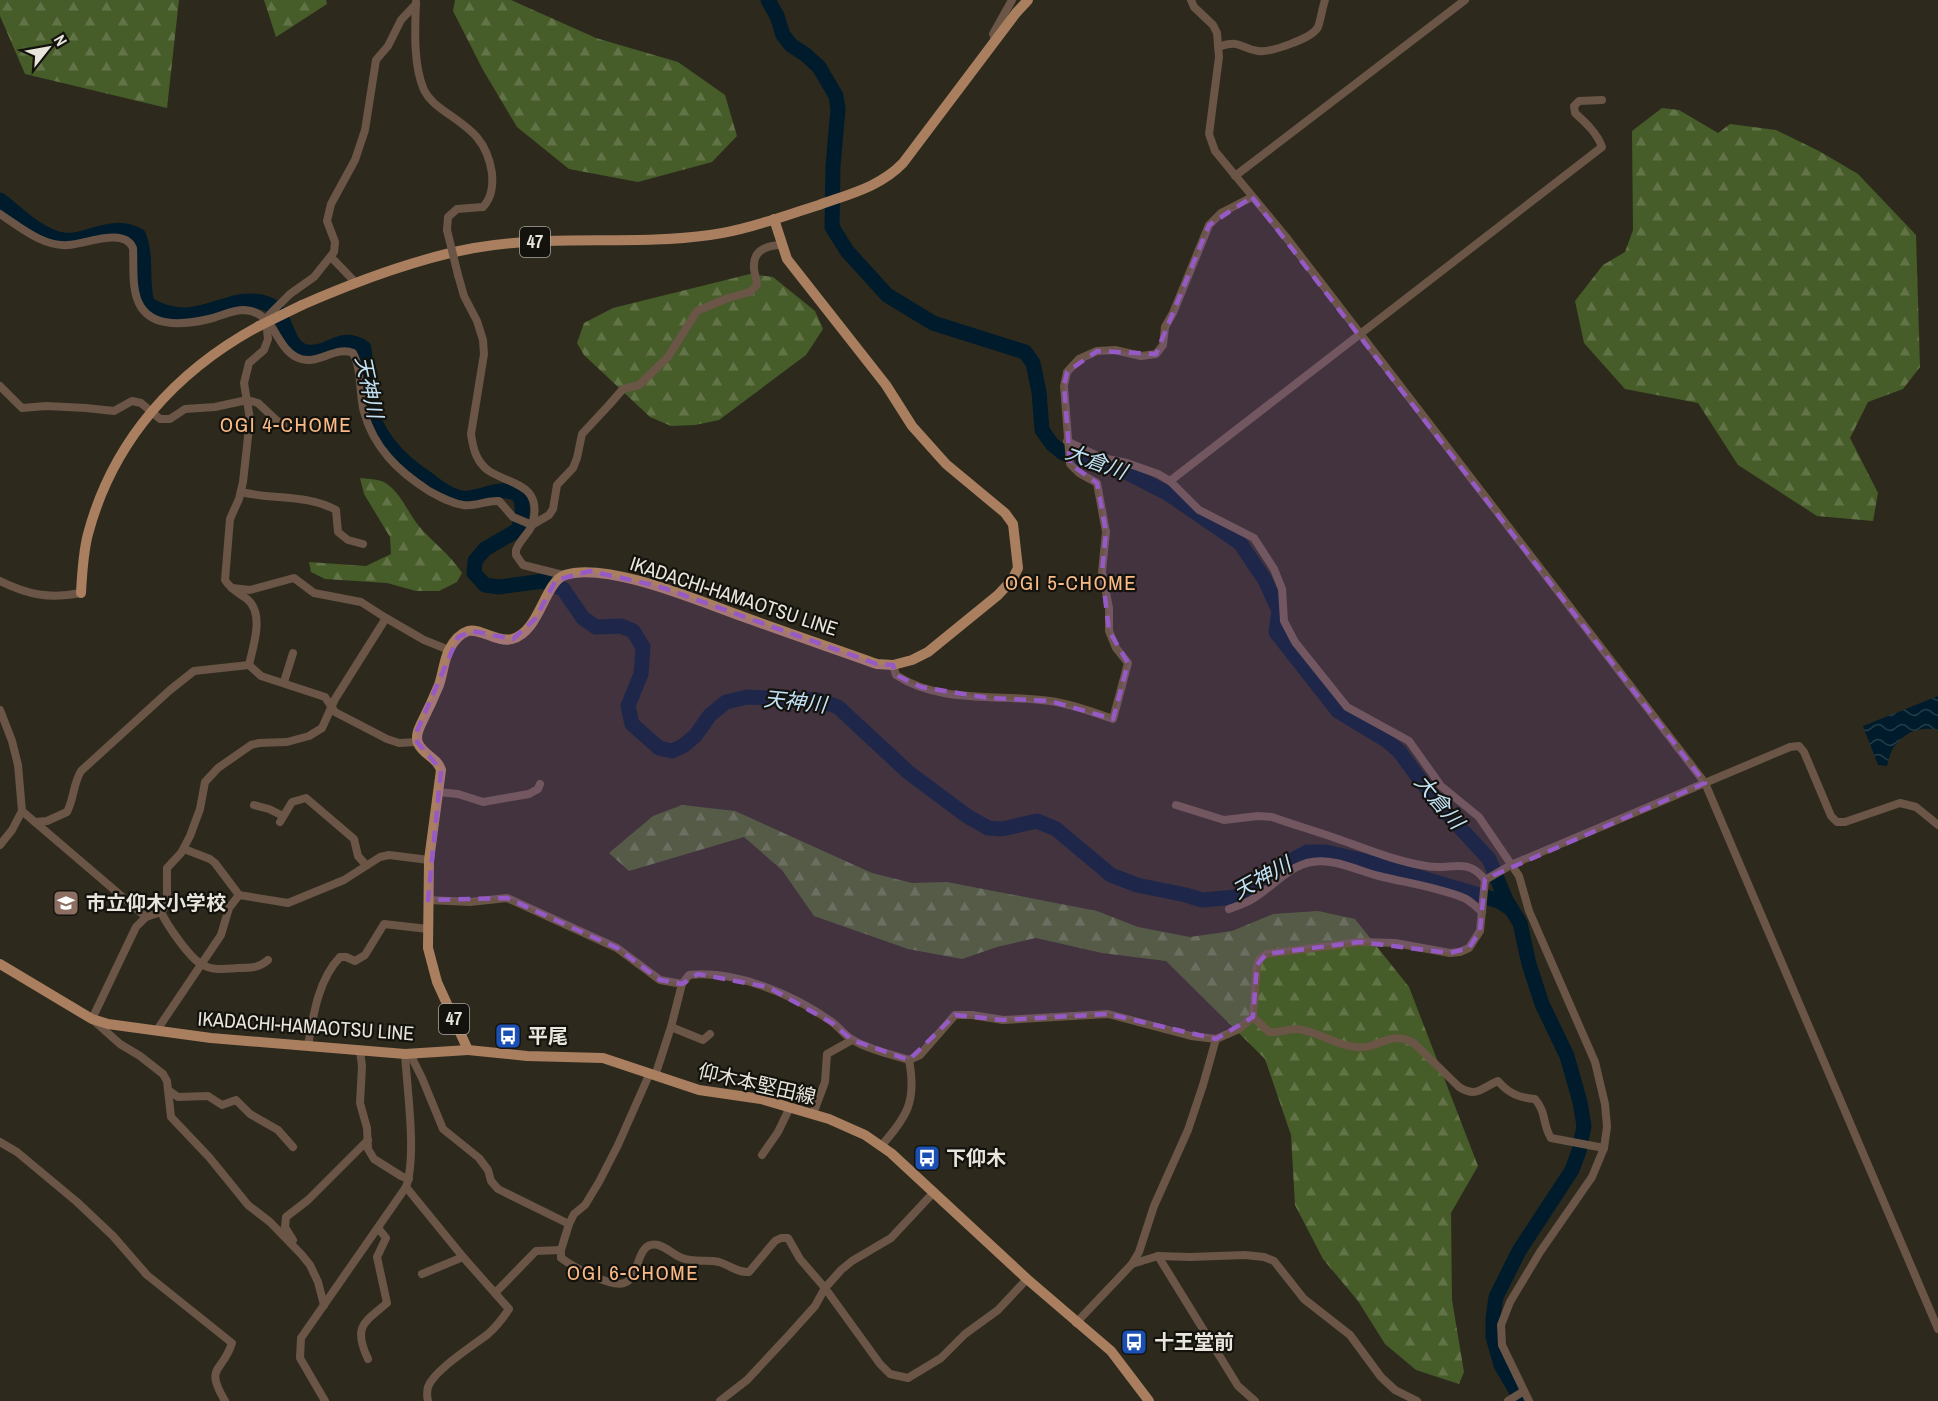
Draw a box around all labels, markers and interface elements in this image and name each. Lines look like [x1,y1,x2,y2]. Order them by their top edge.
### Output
north arrow [18,18,78,78]
text: N [49,31,73,50]
road number: 47 [520,227,550,257]
water label: 天神川 [349,353,391,423]
district label: OGI 4-CHOME [220,410,352,439]
water label: 大倉川 [1062,437,1133,487]
street label: IKADACHI-HAMAOTSU LINE [627,549,841,642]
district label: OGI 5-CHOME [1005,568,1137,597]
water label: 天神川 [762,684,830,719]
water label: 大倉川 [1408,768,1472,837]
water label: 天神川 [1227,849,1298,906]
school or university icon: 市立仰木小学校 [51,888,81,918]
place label: 市立仰木小学校 [86,889,226,916]
street label: IKADACHI-HAMAOTSU LINE [197,1004,415,1047]
road number: 47 [439,1004,469,1034]
bus stop icon: 平尾 [493,1021,523,1051]
place label: 平尾 [528,1022,568,1049]
street label: 仰木本堅田線 [696,1057,819,1110]
bus stop icon: 下仰木 [912,1143,942,1173]
place label: 下仰木 [946,1144,1006,1171]
district label: OGI 6-CHOME [567,1258,699,1287]
bus stop icon: 十王堂前 [1119,1327,1149,1357]
place label: 十王堂前 [1154,1328,1234,1355]

